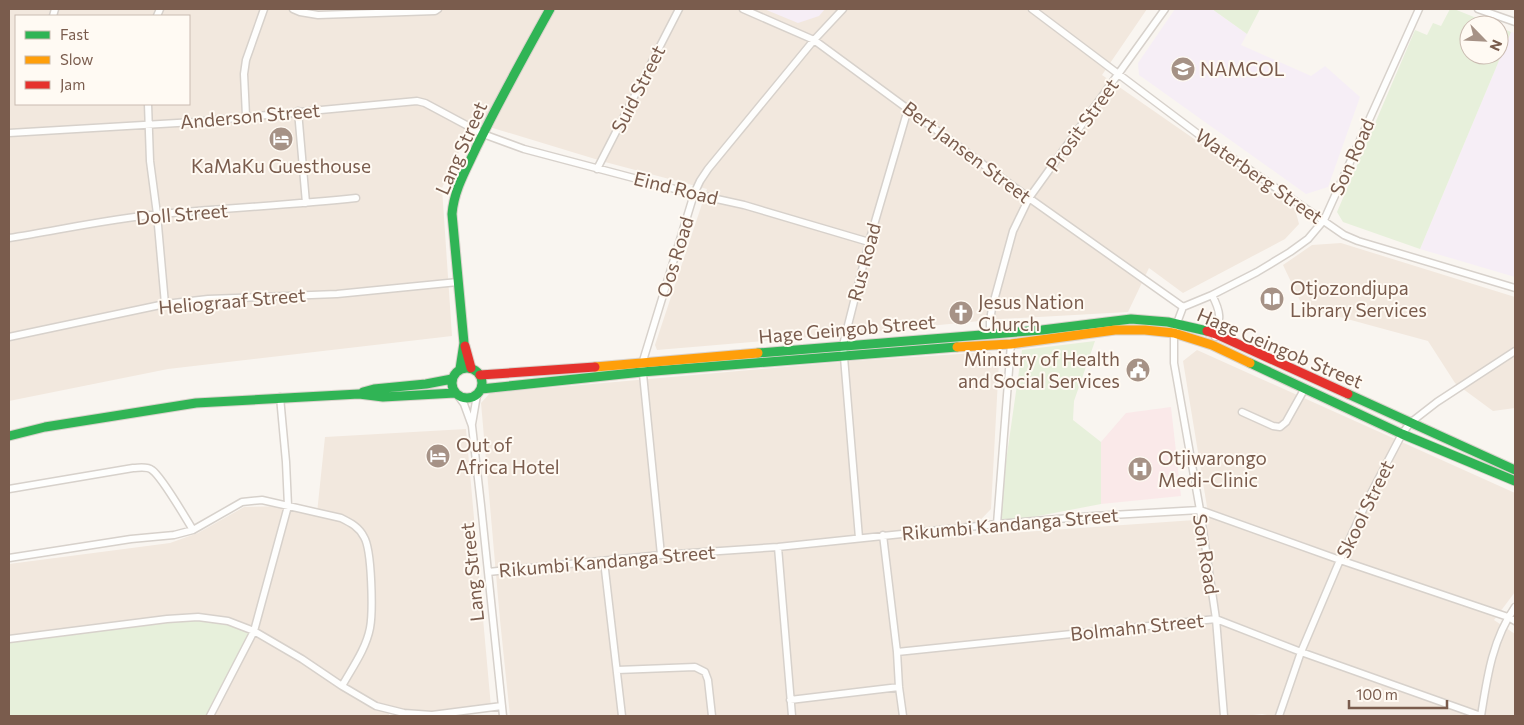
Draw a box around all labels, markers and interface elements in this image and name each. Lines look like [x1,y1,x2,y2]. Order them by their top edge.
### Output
legend [15,15,190,105]
north arrow [1459,15,1509,65]
text: Fast [60,25,89,43]
text: N [1486,37,1506,54]
street label: Suid Street [606,41,669,136]
text: Slow [60,50,93,68]
school or university icon: NAMCOL [1170,56,1196,82]
place label: NAMCOL [1200,57,1285,80]
street label: Prosit Street [1040,74,1123,176]
text: Jam [60,75,85,93]
street label: Bert Jansen Street [899,96,1036,207]
street label: Anderson Street [179,98,321,133]
street label: Lang Street [430,98,491,198]
street label: Son Road [1324,115,1379,199]
street label: Waterberg Street [1191,123,1328,228]
hotel icon: KaMaKu Guesthouse [268,126,294,152]
place label: KaMaKu Guesthouse [191,154,371,177]
street label: Eind Road [632,166,721,209]
street label: Doll Street [135,198,229,229]
street label: Oos Road [651,214,698,300]
street label: Rus Road [842,220,885,303]
place label: Otjozondjupa Library Services [1290,276,1427,321]
street label: Heliograaf Street [157,283,307,318]
library icon: Otjozondjupa Library Services [1259,286,1285,312]
place label: Jesus Nation Church [978,290,1084,335]
church icon: Jesus Nation Church [948,300,974,326]
street label: Hage Geingob Street [1194,302,1367,393]
street label: Hage Geingob Street [757,309,937,348]
place label: Ministry of Health and Social Services [958,347,1120,392]
public building icon: Ministry of Health and Social Services [1125,357,1151,383]
place label: Out of Africa Hotel [456,433,560,478]
hotel icon: Out of Africa Hotel [425,443,451,469]
place label: Otjiwarongo Medi-Clinic [1158,446,1267,491]
hospital icon: Otjiwarongo Medi-Clinic [1127,456,1153,482]
street label: Skool Street [1331,456,1398,561]
street label: Rikumbi Kandanga Street [901,503,1120,544]
street label: Son Road [1189,512,1224,596]
street label: Lang Street [455,521,488,623]
street label: Rikumbi Kandanga Street [498,540,717,581]
street label: Bolmahn Street [1069,608,1205,645]
scale bar [1349,678,1446,710]
text: 100 m [1356,685,1398,703]

